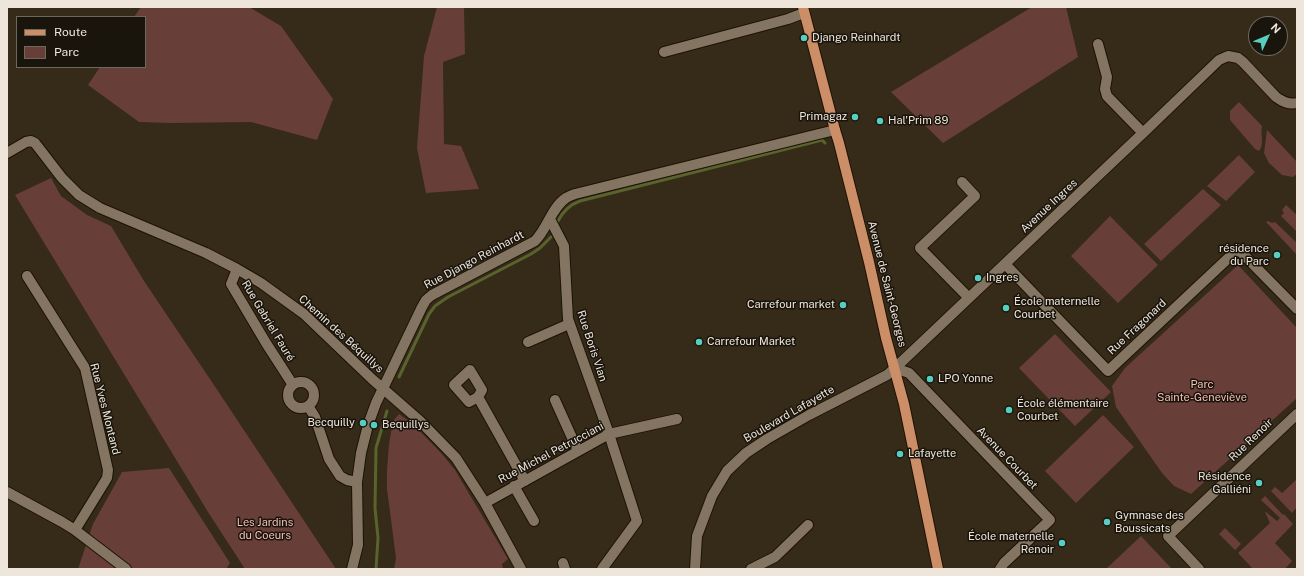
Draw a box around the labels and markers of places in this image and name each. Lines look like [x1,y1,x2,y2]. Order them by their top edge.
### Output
place label: Django Reinhardt [812,31,901,45]
marker: Django Reinhardt [799,33,809,43]
place label: Primagaz [799,110,847,124]
marker: Primagaz [850,112,860,122]
place label: Hal'Prim 89 [888,114,948,128]
marker: Hal'Prim 89 [875,116,885,126]
place label: résidence du Parc [1219,242,1269,268]
marker: résidence du Parc [1272,250,1282,260]
place label: Ingres [986,271,1018,285]
marker: Ingres [973,273,983,283]
place label: École maternelle Courbet [1014,295,1100,321]
place label: Carrefour market [747,298,835,312]
marker: Carrefour market [838,300,848,310]
marker: École maternelle Courbet [1001,303,1011,313]
place label: Carrefour Market [707,335,795,349]
marker: Carrefour Market [694,337,704,347]
place label: LPO Yonne [938,372,993,386]
marker: LPO Yonne [925,374,935,384]
place label: École élémentaire Courbet [1017,397,1109,423]
marker: École élémentaire Courbet [1004,405,1014,415]
place label: Becquilly [307,416,355,430]
marker: Becquilly [358,418,368,428]
place label: Bequillys [382,418,429,432]
marker: Bequillys [369,420,379,430]
place label: Lafayette [908,447,956,461]
marker: Lafayette [895,449,905,459]
place label: Résidence Galliéni [1198,470,1251,496]
marker: Résidence Galliéni [1254,478,1264,488]
place label: Gymnase des Boussicats [1115,509,1184,535]
marker: Gymnase des Boussicats [1102,517,1112,527]
place label: École maternelle Renoir [968,530,1054,556]
marker: École maternelle Renoir [1057,538,1067,548]

